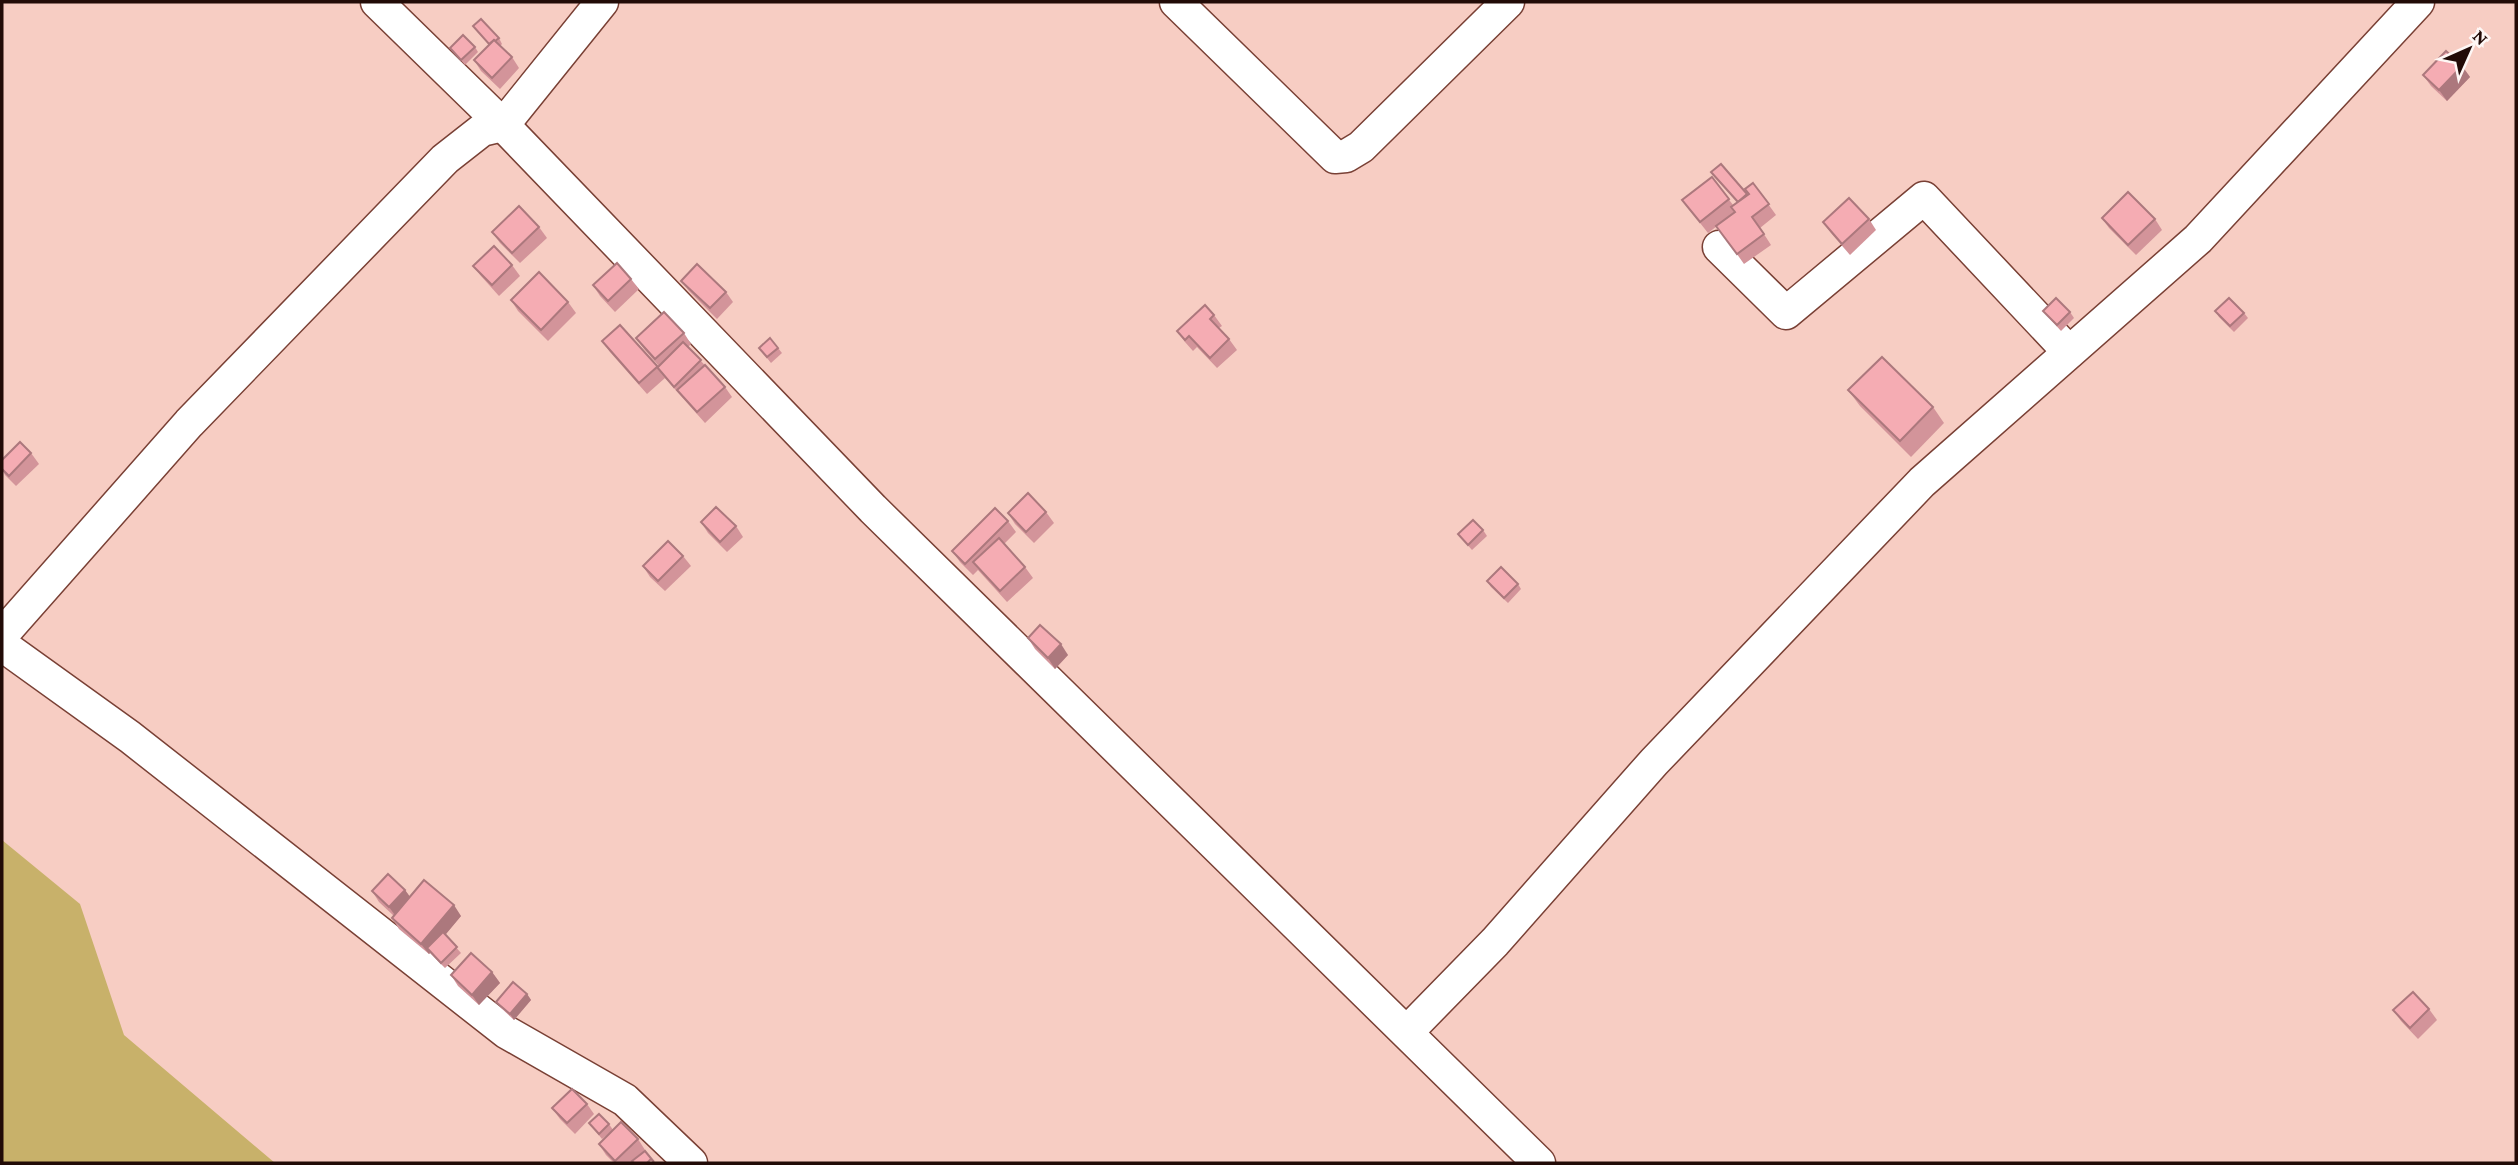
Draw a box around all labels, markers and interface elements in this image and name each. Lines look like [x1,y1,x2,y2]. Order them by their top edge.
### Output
north arrow [2434,14,2504,84]
text: N [2469,25,2493,49]

